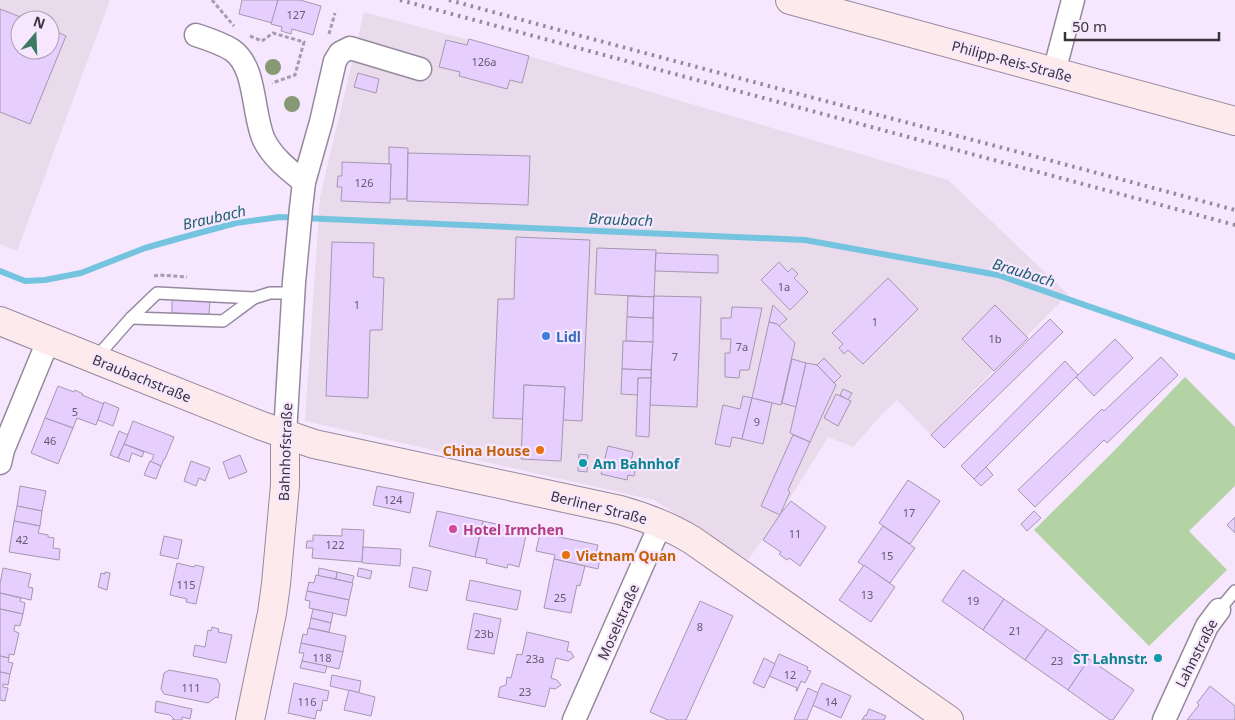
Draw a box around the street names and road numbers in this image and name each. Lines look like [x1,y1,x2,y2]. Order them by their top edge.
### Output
street label: Philipp-Reis-Straße [950,36,1074,86]
street label: Braubachstraße [90,350,194,406]
street label: Bahnhofstraße [274,403,296,501]
street label: Berliner Straße [549,486,649,528]
street label: Moselstraße [593,581,643,663]
street label: Lahnstraße [1171,615,1221,690]

